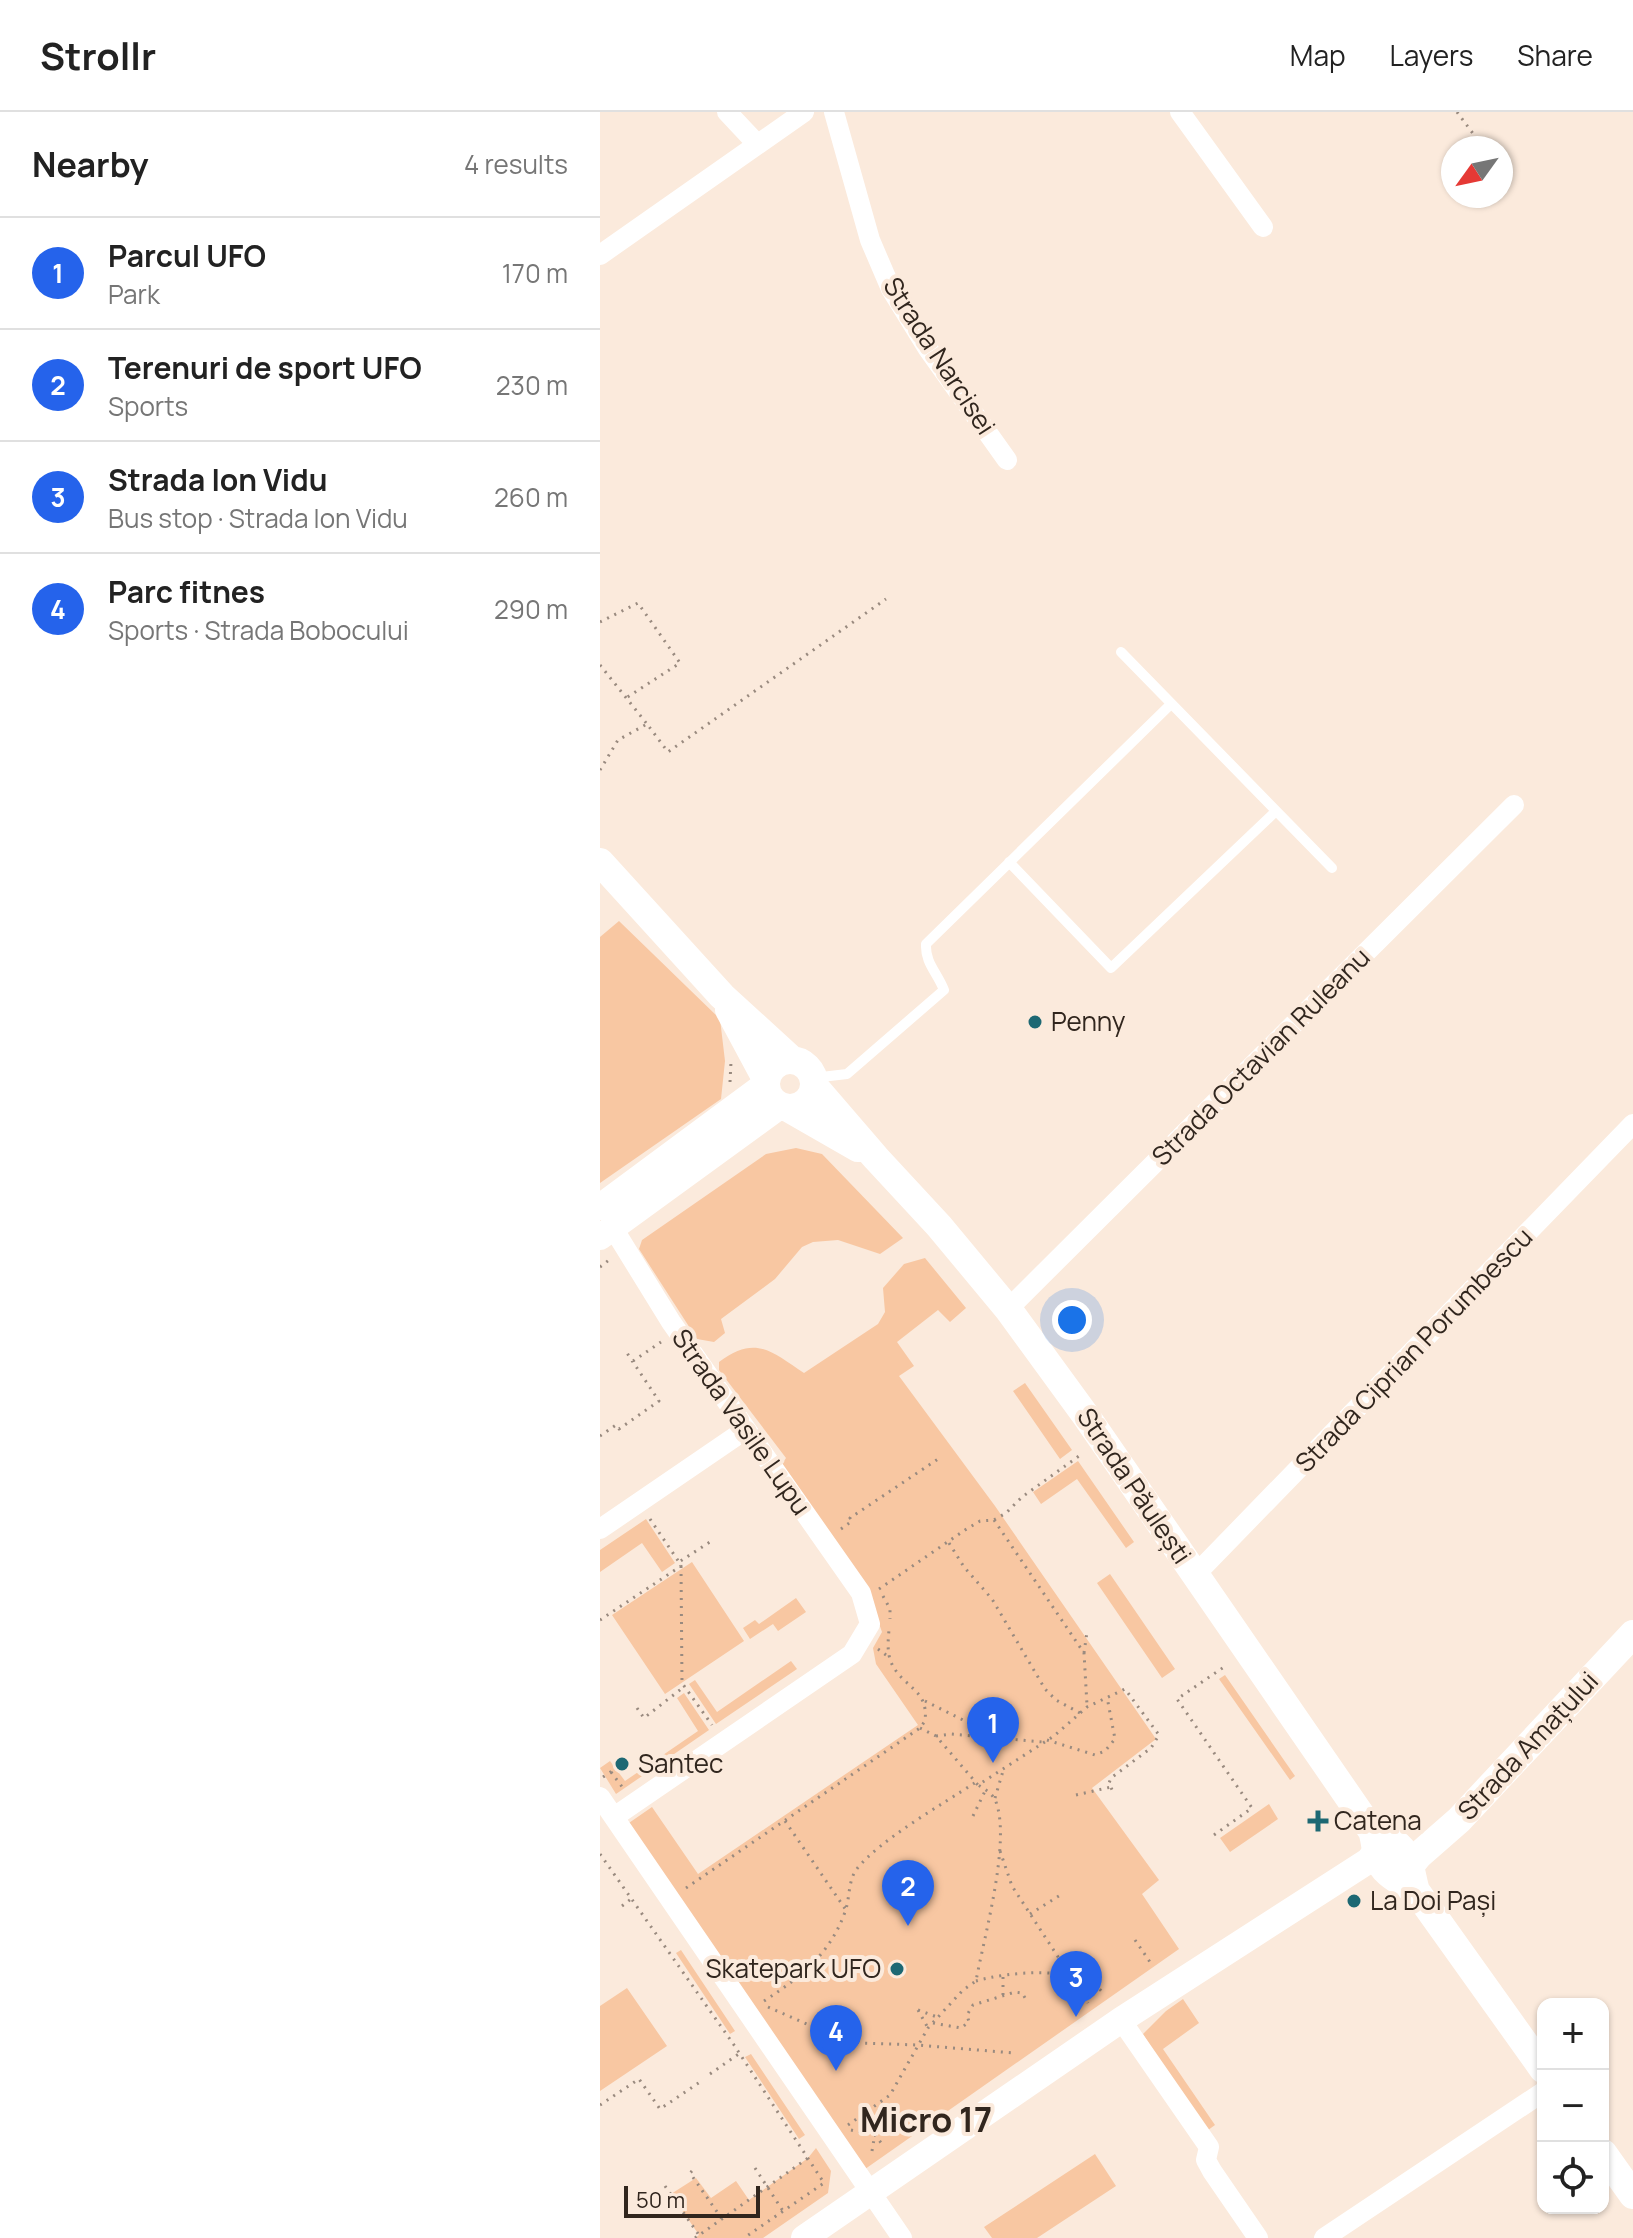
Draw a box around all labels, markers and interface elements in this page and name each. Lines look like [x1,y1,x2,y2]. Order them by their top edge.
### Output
text: Strollr [40,29,156,81]
text: Map [1290,36,1346,74]
text: Layers [1390,36,1473,74]
text: Share [1517,36,1593,74]
north arrow [1441,136,1513,208]
text: Nearby [32,141,148,187]
text: 4 results [464,146,568,182]
text: Parcul UFO [108,235,266,276]
text: 1 [52,255,64,291]
text: 170 m [502,255,568,291]
street label: Strada Narcisei [875,270,1004,441]
text: Park [108,276,160,312]
text: Terenuri de sport UFO [108,347,422,388]
text: 2 [50,367,66,403]
text: 230 m [496,367,568,403]
text: Sports [108,388,188,424]
text: Strada Ion Vidu [108,459,327,500]
text: 3 [50,479,66,515]
text: 260 m [494,479,568,515]
text: Bus stop · Strada Ion Vidu [108,500,408,536]
text: Parc fitnes [108,571,265,612]
text: 4 [50,591,66,627]
text: 290 m [494,591,568,627]
text: Sports · Strada Bobocului [108,612,409,648]
street label: Strada Octavian Ruleanu [1143,939,1377,1173]
place label: Penny [1051,1003,1126,1039]
marker: Penny [1026,1013,1044,1031]
street label: Strada Ciprian Porumbescu [1287,1219,1540,1480]
your location [1052,1300,1092,1340]
street label: Strada Vasile Lupu [664,1321,820,1522]
street label: Strada Păulești [1069,1400,1200,1571]
street label: Strada Amațului [1449,1663,1606,1828]
pin: 1 [967,1697,1019,1763]
place label: Santec [638,1745,723,1781]
marker: Santec [613,1755,631,1773]
place label: Catena [1334,1802,1422,1838]
marker: Catena [1309,1812,1327,1830]
pin: 2 [882,1860,934,1926]
place label: La Doi Pași [1370,1882,1496,1918]
marker: La Doi Pași [1345,1892,1363,1910]
place label: Skatepark UFO [705,1950,881,1986]
pin: 3 [1050,1951,1102,2017]
marker: Skatepark UFO [888,1960,906,1978]
map controls [1537,1998,1609,2214]
button: + [1537,1998,1609,2070]
pin: 4 [810,2005,862,2071]
button: − [1537,2070,1609,2142]
district label: Micro 17 [860,2096,992,2142]
button: locate [1537,2142,1609,2214]
scale bar [624,2182,760,2218]
text: 50 m [636,2185,685,2215]

